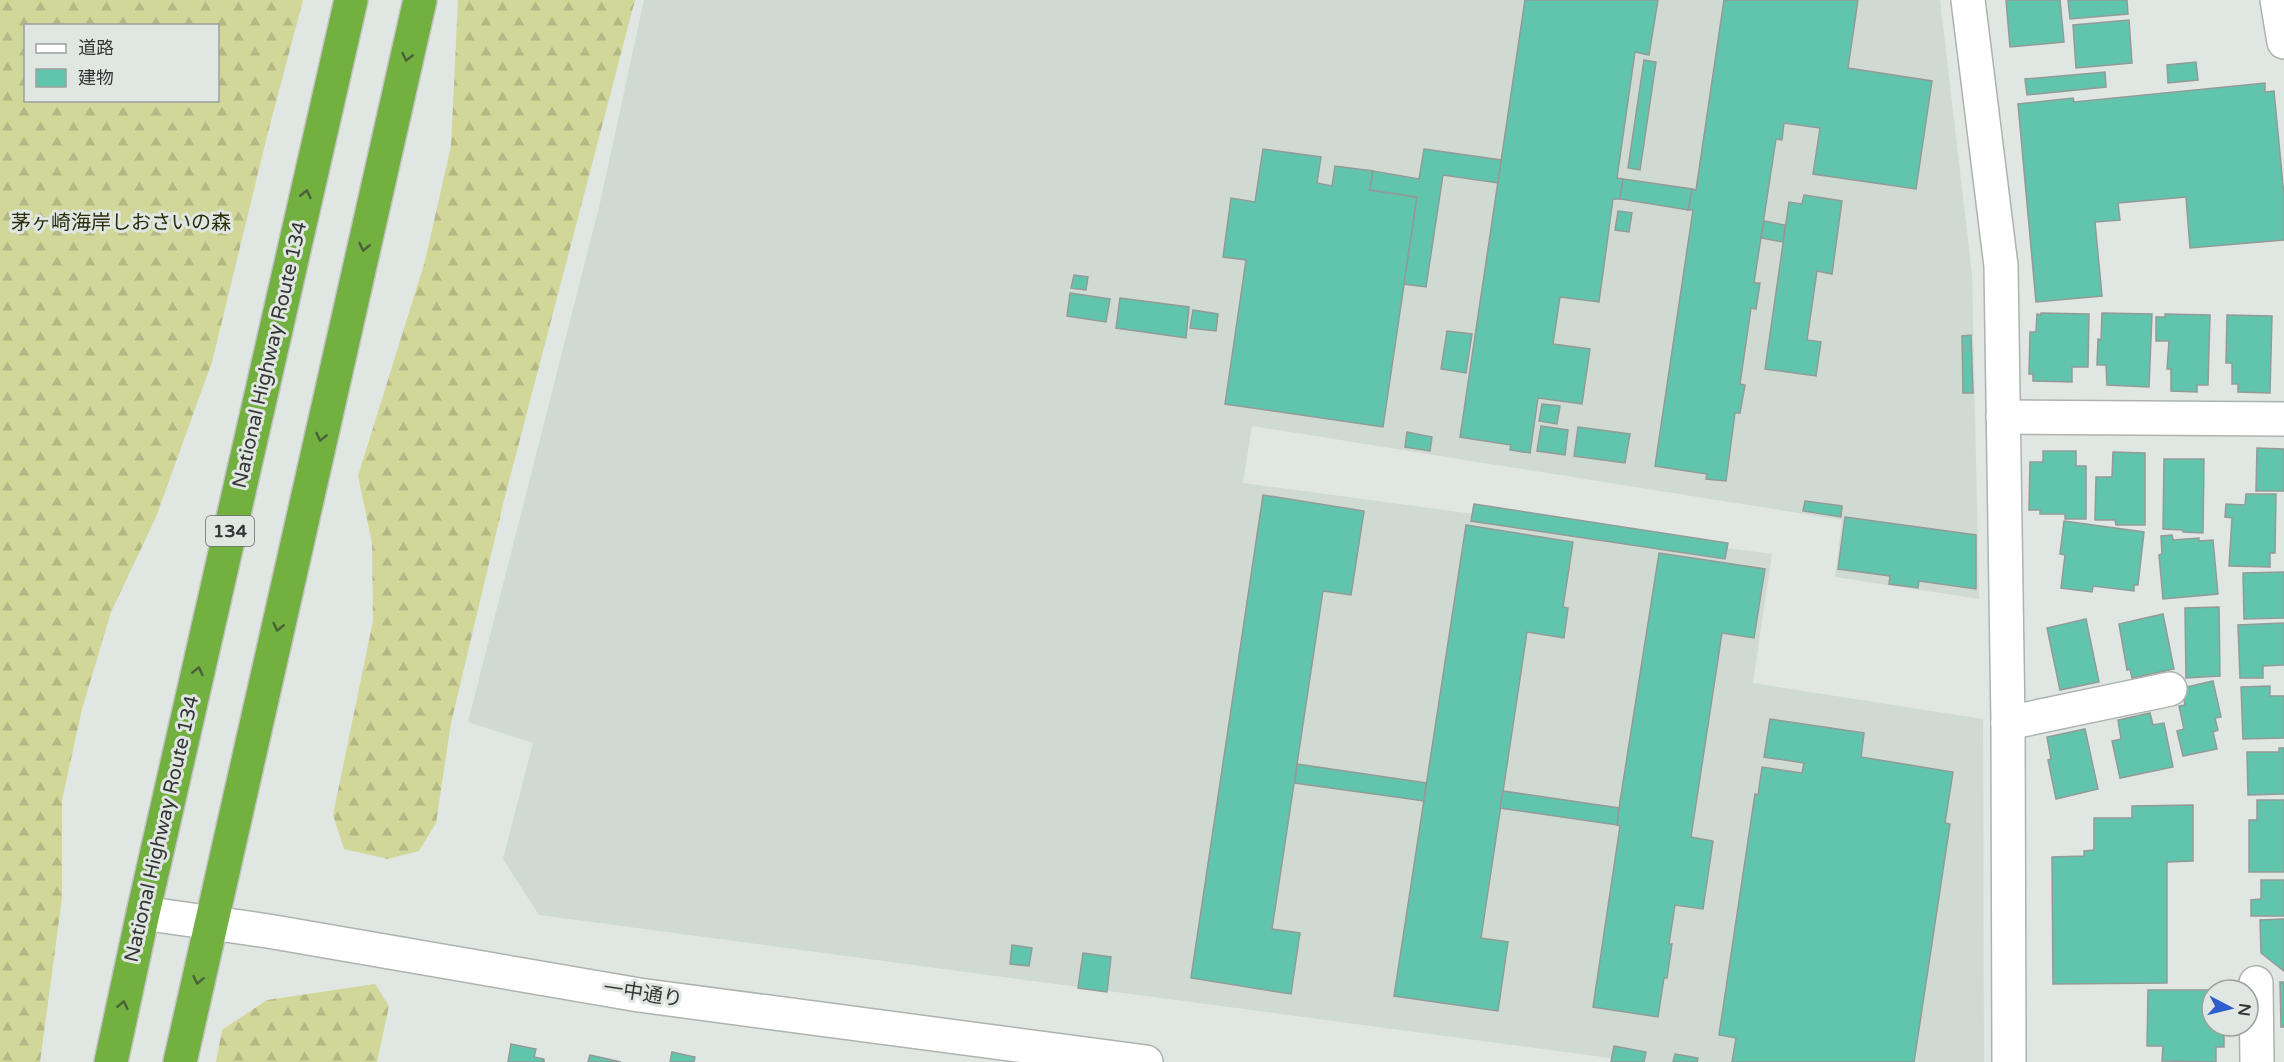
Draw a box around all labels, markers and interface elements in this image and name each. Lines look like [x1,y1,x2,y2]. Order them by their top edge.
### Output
legend [24,24,219,102]
text: 道路 [78,37,114,59]
one-way arrow [402,52,415,62]
text: 建物 [78,67,114,89]
one-way arrow [299,190,312,200]
park label: 茅ヶ崎海岸しおさいの森 [11,211,231,235]
street label: National Highway Route 134 [228,219,312,491]
one-way arrow [358,242,371,252]
one-way arrow [315,432,328,442]
road number: 134 [206,516,254,546]
one-way arrow [272,622,285,632]
one-way arrow [190,666,203,676]
street label: National Highway Route 134 [120,693,204,965]
one-way arrow [192,975,205,985]
street label: 一中通り [602,976,684,1012]
north arrow [2200,978,2260,1038]
one-way arrow [116,1000,129,1010]
text: N [2233,1002,2255,1017]

